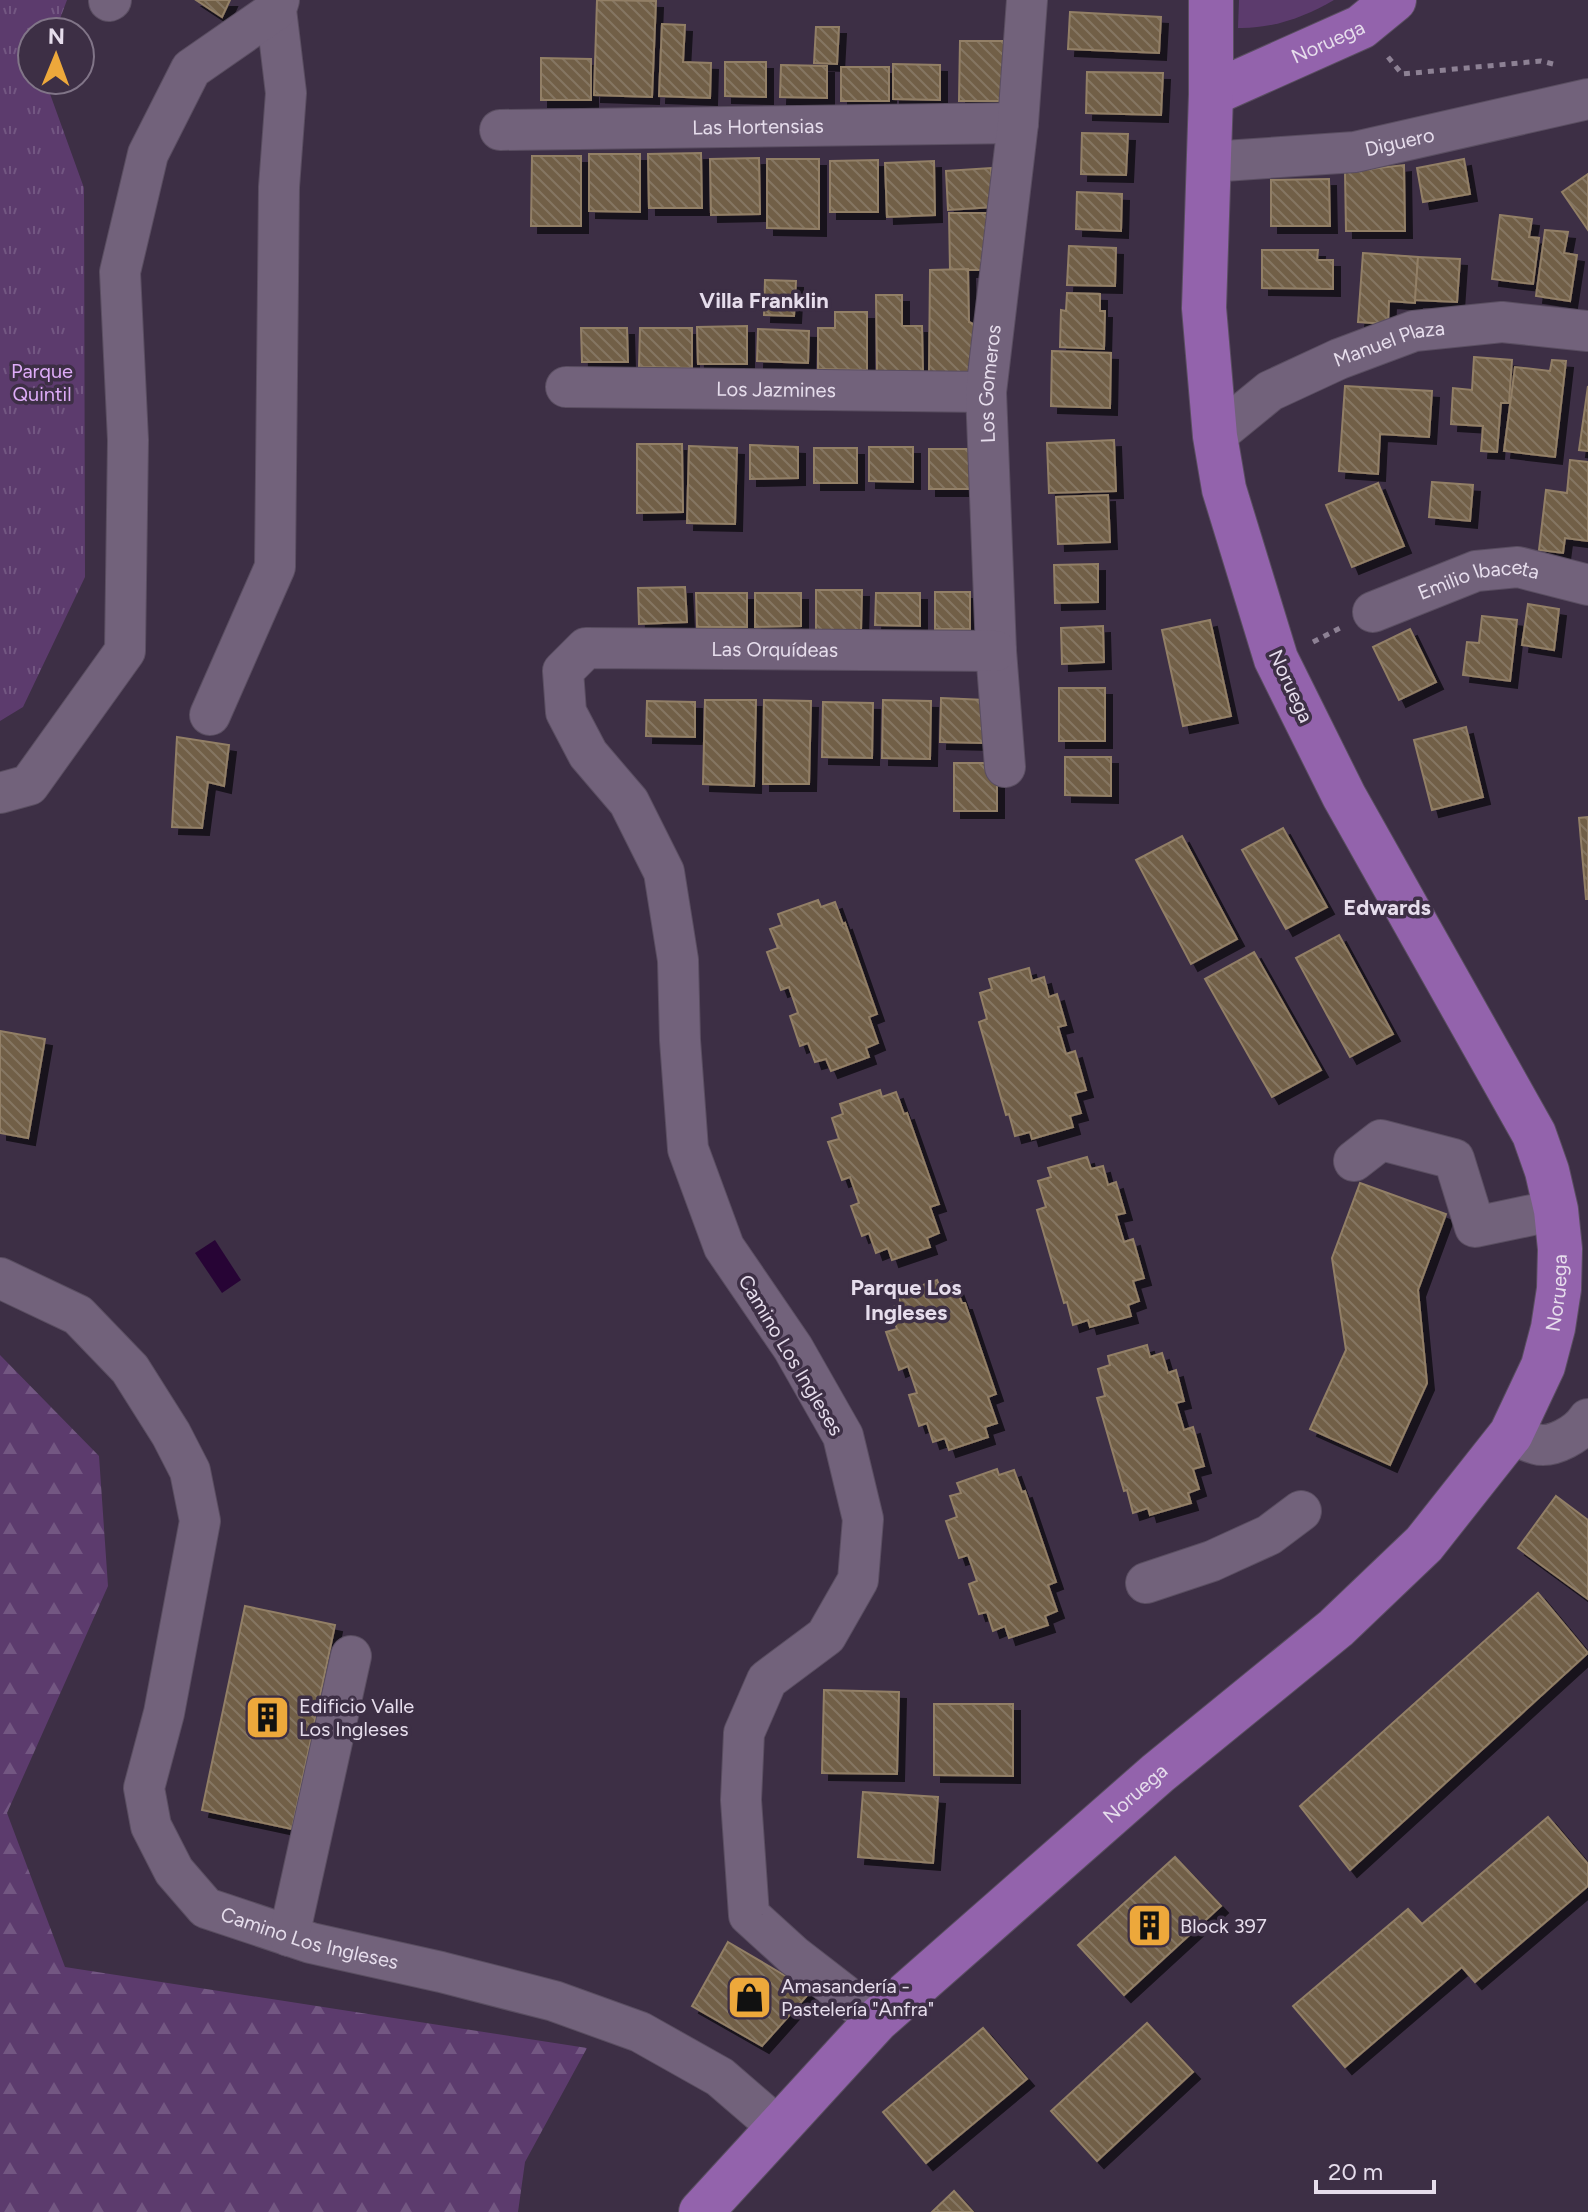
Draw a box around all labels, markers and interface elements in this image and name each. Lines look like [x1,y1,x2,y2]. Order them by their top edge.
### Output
street label: Noruega [1287,15,1368,69]
north arrow [16,16,96,96]
text: N [48,23,65,50]
street label: Las Hortensias [692,114,824,139]
street label: Diguero [1362,122,1437,161]
district label: Villa Franklin [699,287,829,314]
street label: Manuel Plaza [1330,316,1446,372]
street label: Los Gomeros [974,323,1006,443]
park label: Parque Quintil [11,359,73,406]
street label: Los Jazmines [716,377,836,402]
street label: Emilio Ibaceta [1414,555,1542,605]
street label: Las Orquídeas [711,637,838,662]
street label: Noruega [1264,646,1318,726]
district label: Edwards [1343,894,1431,921]
street label: Noruega [1541,1254,1572,1333]
street label: Camino Los Ingleses [733,1270,849,1440]
district label: Parque Los Ingleses [851,1274,961,1326]
building icon: Edificio Valle Los Ingleses [244,1693,292,1741]
place label: Edificio Valle Los Ingleses [299,1694,414,1741]
street label: Noruega [1098,1758,1172,1828]
street label: Camino Los Ingleses [218,1902,401,1974]
building icon: Block 397 [1125,1902,1173,1950]
place label: Block 397 [1180,1914,1267,1938]
shop icon: Amasandería - Pastelería "Anfra" [726,1974,774,2022]
place label: Amasandería - Pastelería "Anfra" [781,1974,934,2021]
scale bar [1316,2144,1434,2194]
text: 20 m [1328,2157,1383,2186]

